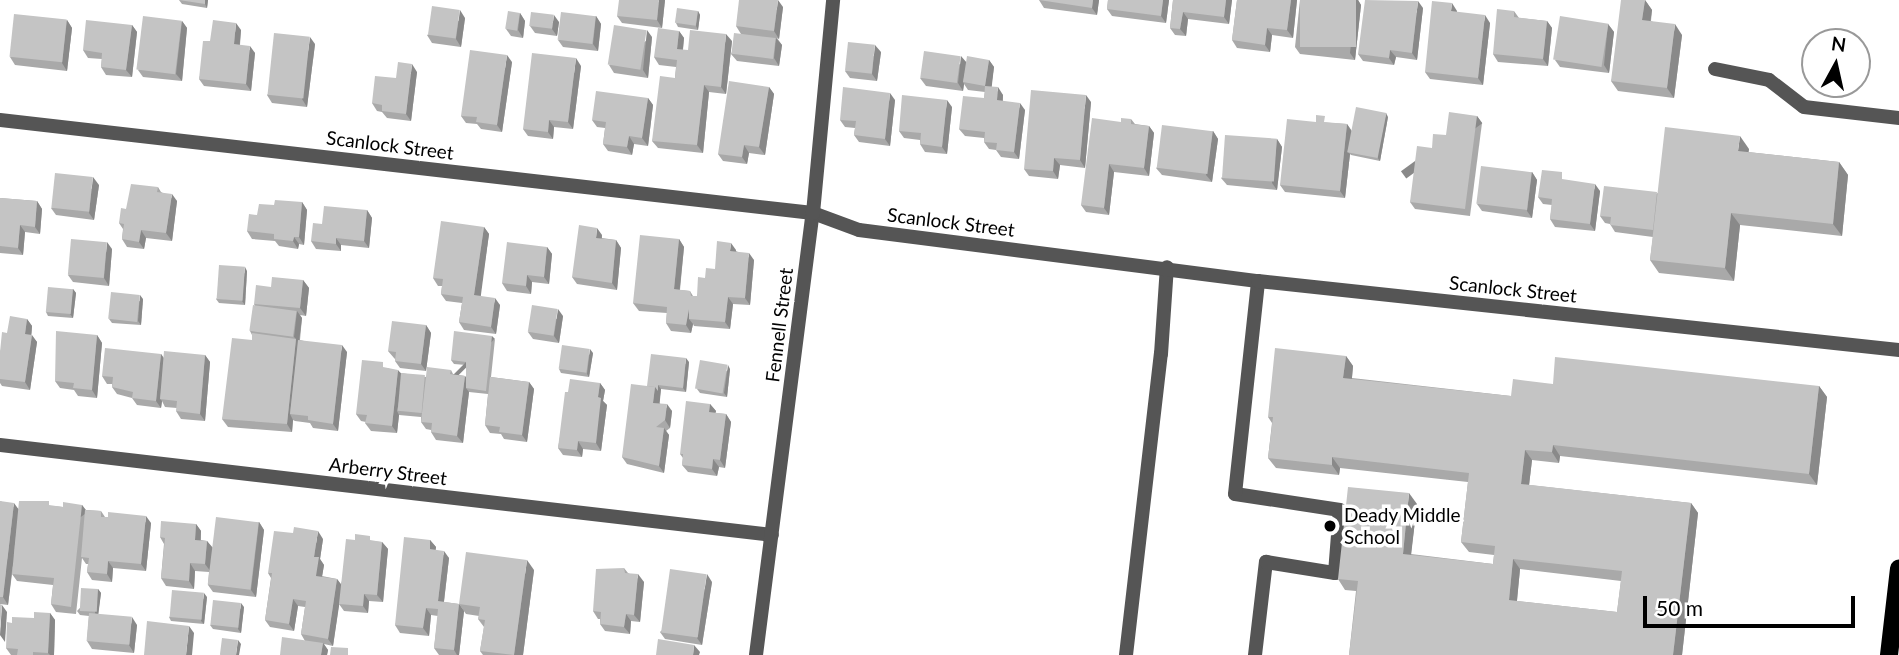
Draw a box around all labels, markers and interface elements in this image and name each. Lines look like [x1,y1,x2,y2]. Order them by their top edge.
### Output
north arrow [1801,28,1871,98]
text: N [1830,31,1848,56]
street label: Scanlock Street [325,126,455,164]
street label: Scanlock Street [886,203,1016,241]
street label: Fennell Street [761,267,797,383]
street label: Scanlock Street [1448,271,1578,307]
street label: Arberry Street [328,452,448,490]
place label: Deady Middle School [1344,504,1461,548]
marker: Deady Middle School [1322,518,1338,534]
scale bar [1647,582,1859,626]
text: 50 m [1656,595,1703,620]

